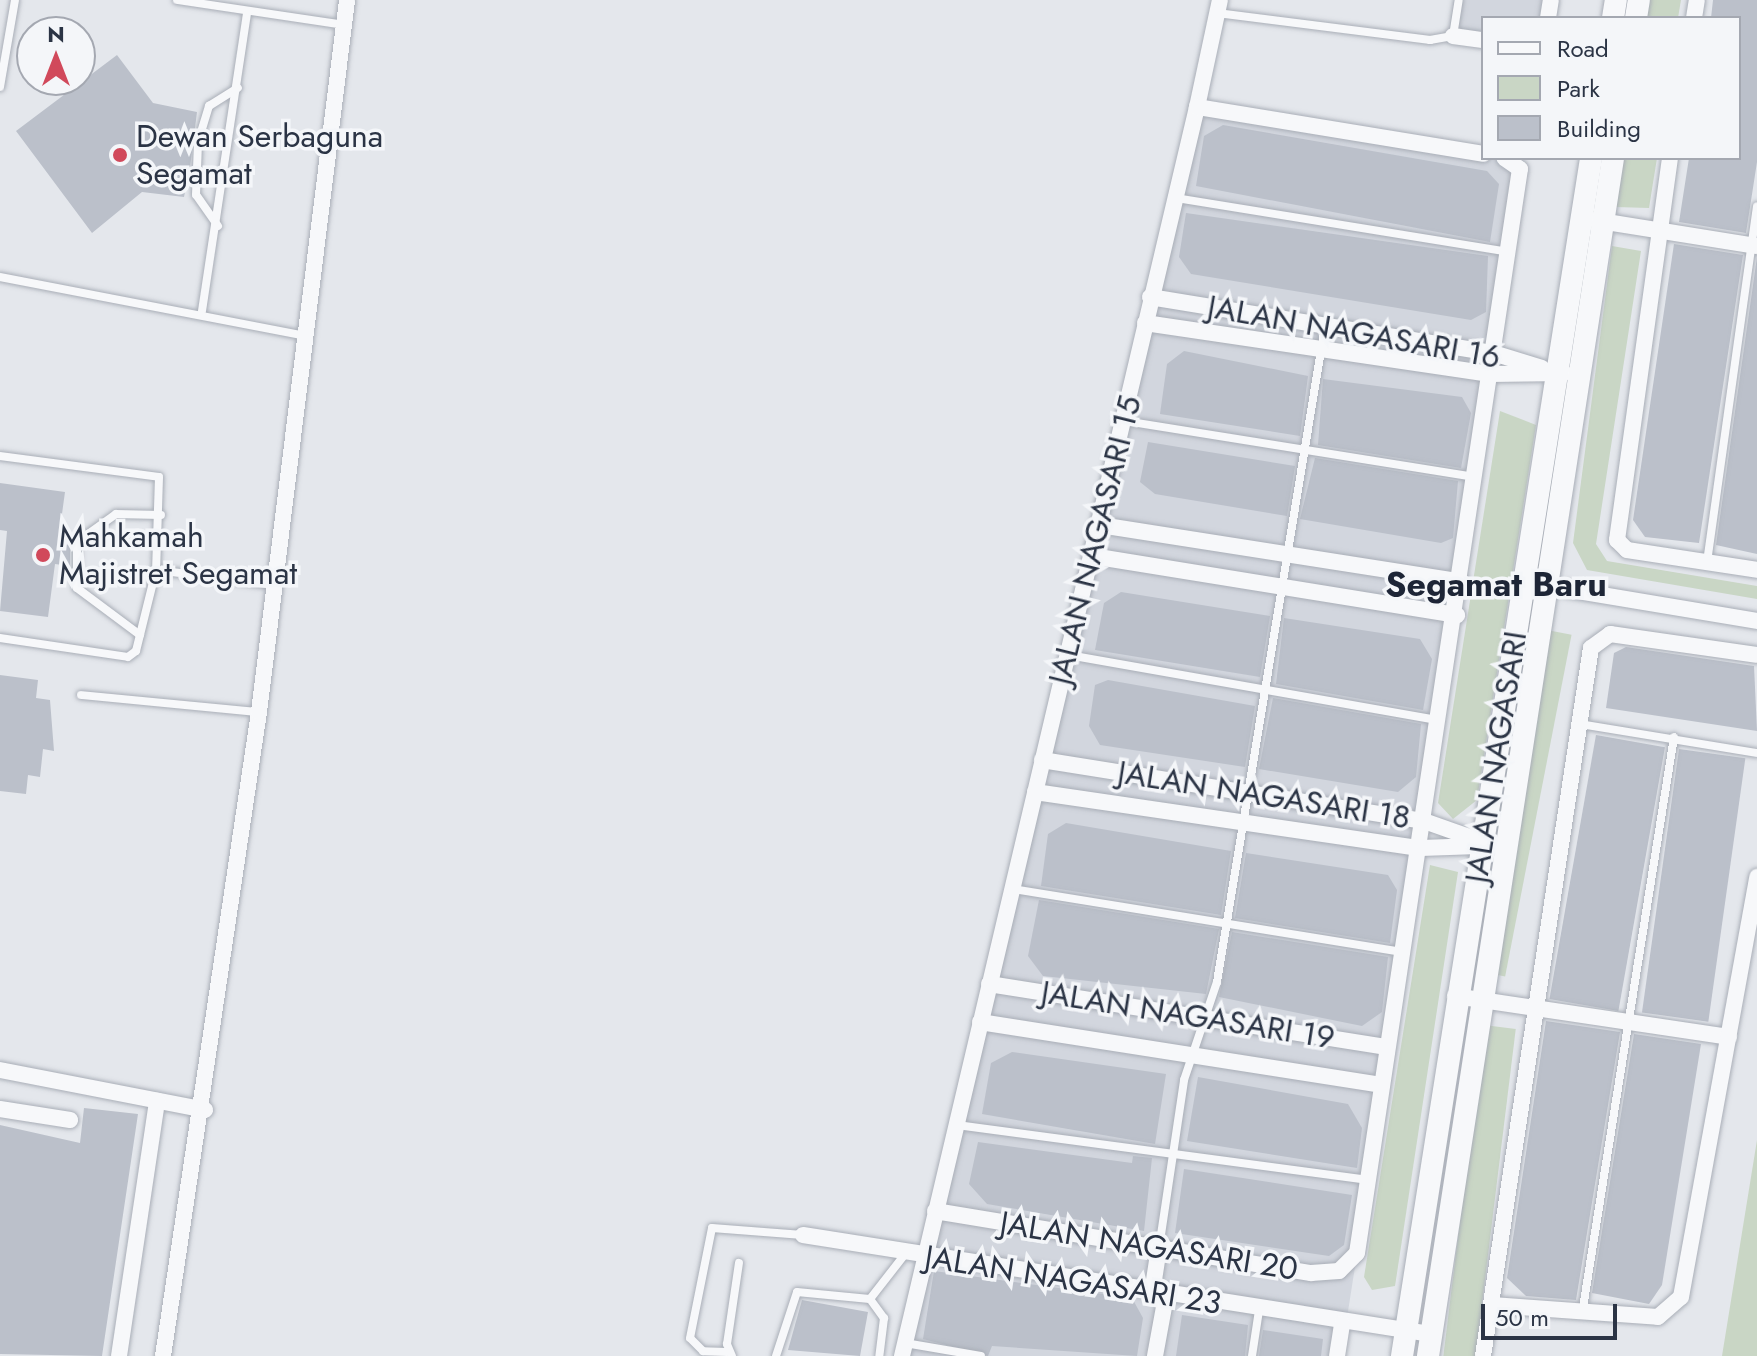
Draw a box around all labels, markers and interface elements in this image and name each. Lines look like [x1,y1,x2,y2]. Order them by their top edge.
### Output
north arrow [16,16,96,96]
legend [1481,16,1741,160]
text: N [47,18,65,50]
text: Road [1557,31,1609,66]
text: Park [1557,71,1600,106]
text: Building [1557,111,1641,146]
place label: Dewan Serbaguna Segamat [136,118,383,193]
marker: Dewan Serbaguna Segamat [111,146,129,164]
street label: JALAN NAGASARI 16 [1205,287,1503,377]
street label: JALAN NAGASARI 15 [1041,392,1149,688]
place label: Mahkamah Majistret Segamat [59,518,297,593]
marker: Mahkamah Majistret Segamat [34,546,52,564]
district label: Segamat Baru [1385,565,1607,605]
street label: JALAN NAGASARI [1457,629,1535,885]
street label: JALAN NAGASARI 18 [1115,753,1413,837]
street label: JALAN NAGASARI 19 [1039,973,1337,1057]
street label: JALAN NAGASARI 20 [997,1203,1301,1289]
street label: JALAN NAGASARI 23 [922,1238,1224,1322]
scale bar [1485,1288,1621,1338]
text: 50 m [1495,1300,1549,1335]

